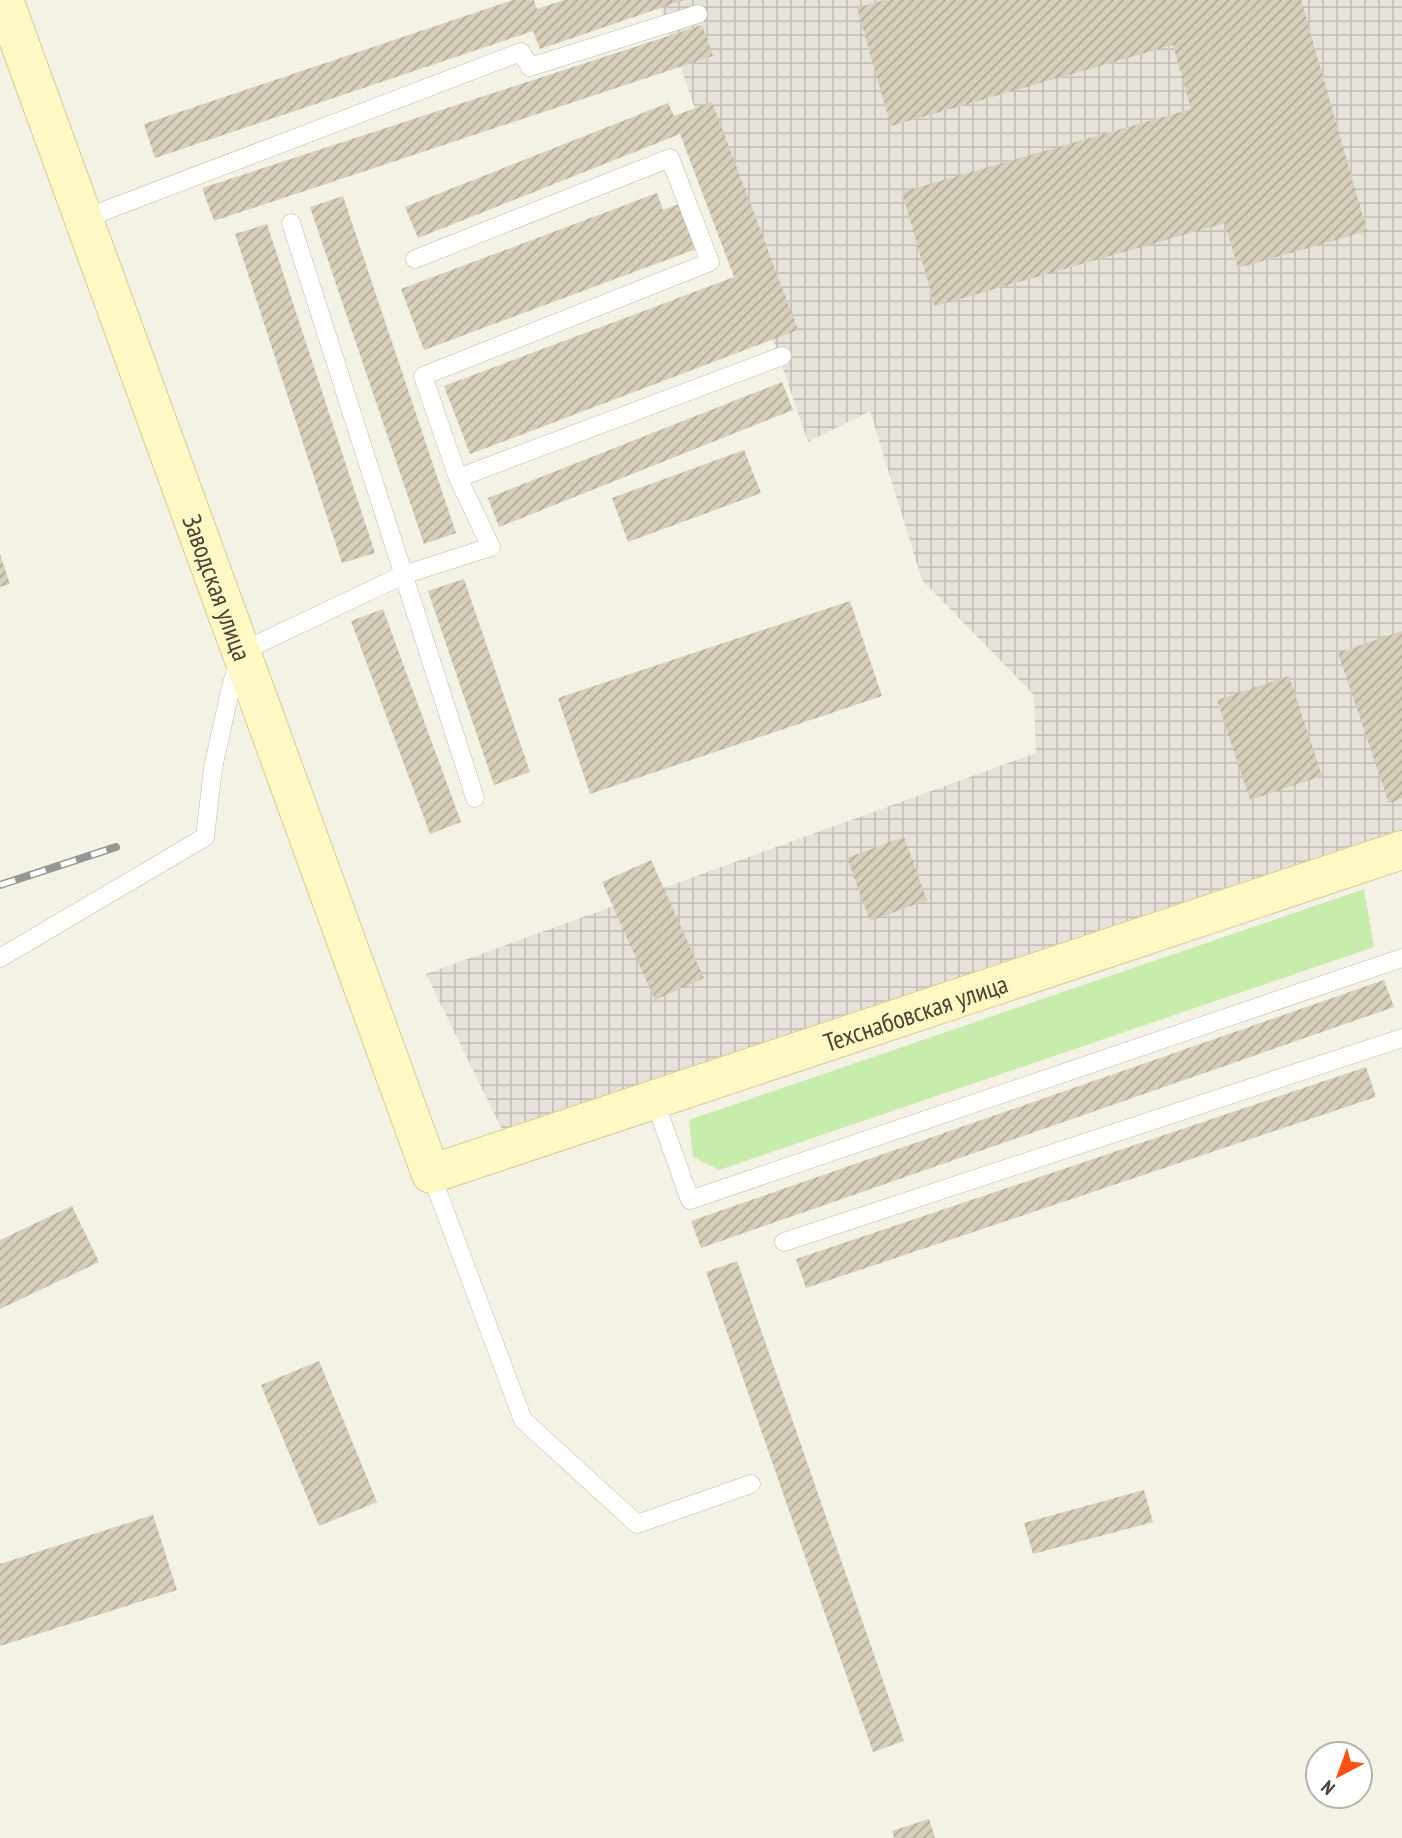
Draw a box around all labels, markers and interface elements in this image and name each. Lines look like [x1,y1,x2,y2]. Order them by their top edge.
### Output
street label: Заводская улица [176,510,259,665]
street label: Техснабовская улица [819,966,1012,1058]
north arrow [1304,1740,1374,1810]
text: N [1316,1775,1340,1800]

